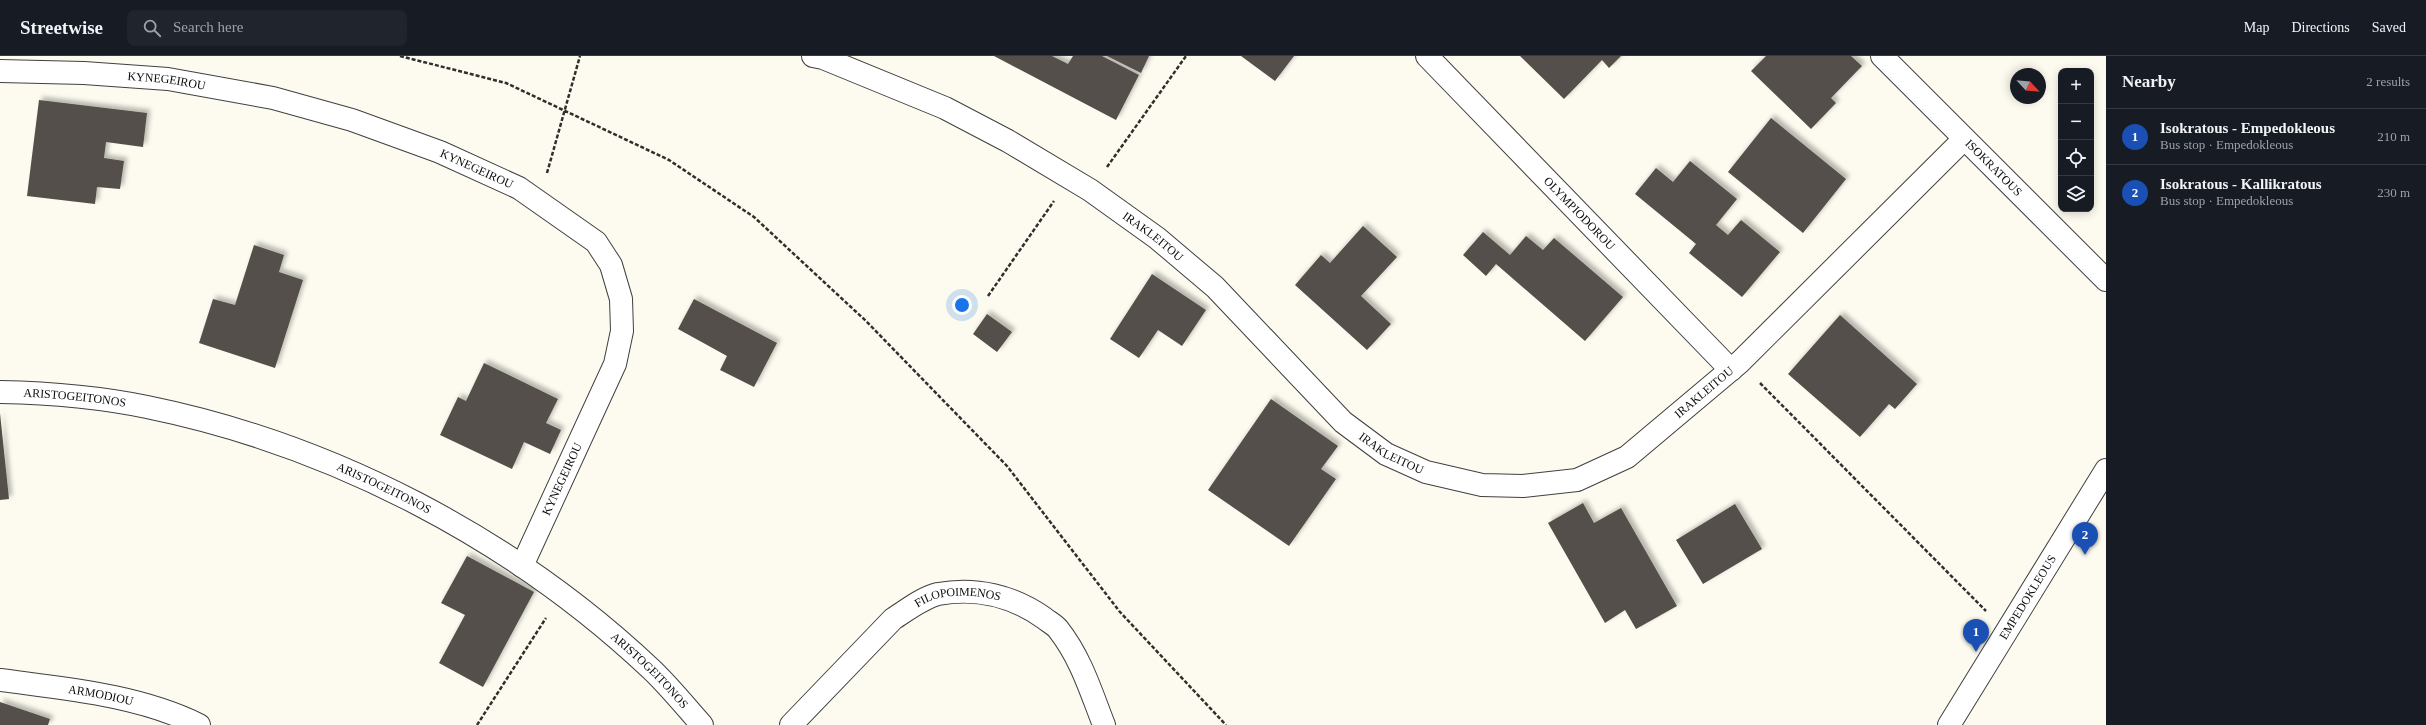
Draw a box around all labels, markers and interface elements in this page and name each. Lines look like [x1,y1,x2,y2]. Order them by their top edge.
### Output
search box [127,10,407,46]
text: Streetwise [20,17,103,38]
icon: search [141,17,163,39]
text: Search here [173,19,243,35]
text: Map [2244,20,2269,35]
text: Directions [2291,20,2350,35]
text: Saved [2372,20,2406,35]
north arrow [2010,68,2046,104]
map controls [2058,68,2094,212]
button: + [2058,68,2094,104]
street label: KYNEGEIROU [127,69,207,93]
text: Nearby [2122,72,2176,91]
text: 2 results [2366,74,2410,89]
button: − [2058,104,2094,140]
text: Isokratous - Empedokleous [2160,120,2335,136]
text: 1 [2132,129,2138,144]
text: 210 m [2377,129,2410,144]
street label: ISOKRATOUS [1962,136,2025,199]
text: Bus stop · Empedokleous [2160,137,2293,152]
button: locate [2058,140,2094,176]
street label: KYNEGEIROU [438,146,516,192]
street label: OLYMPIODOROU [1541,174,1618,253]
button: layers [2058,176,2094,212]
text: Isokratous - Kallikratous [2160,176,2322,192]
text: 2 [2132,185,2138,200]
text: 230 m [2377,185,2410,200]
text: Bus stop · Empedokleous [2160,193,2293,208]
street label: IRAKLEITOU [1120,209,1186,264]
your location [952,295,972,315]
street label: IRAKLEITOU [1672,363,1737,421]
street label: ARISTOGEITONOS [23,386,127,410]
street label: IRAKLEITOU [1356,429,1426,477]
street label: KYNEGEIROU [539,440,585,518]
street label: ARISTOGEITONOS [335,460,433,517]
pin: 2 [2072,522,2098,555]
street label: EMPEDOKLEOUS [1996,552,2059,642]
street label: FILOPOIMENOS [912,585,1002,610]
pin: 1 [1963,619,1989,652]
street label: ARISTOGEITONOS [608,629,691,711]
street label: ARMODIOU [67,682,135,708]

